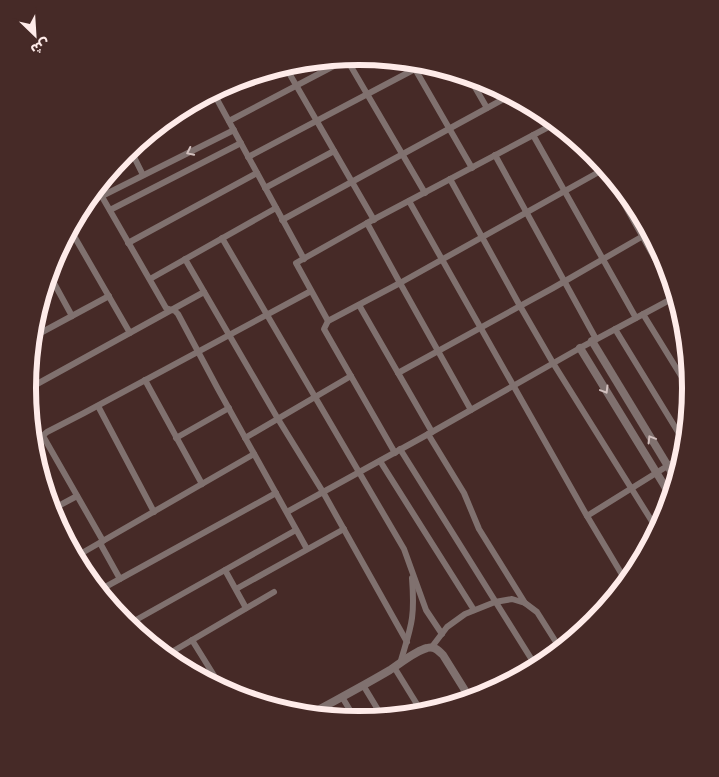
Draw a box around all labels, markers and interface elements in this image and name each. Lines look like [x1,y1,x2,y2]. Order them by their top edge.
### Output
north arrow [10,10,60,60]
text: ش [28,34,53,60]
one-way arrow [186,146,195,156]
one-way arrow [599,384,609,393]
one-way arrow [648,436,658,445]

